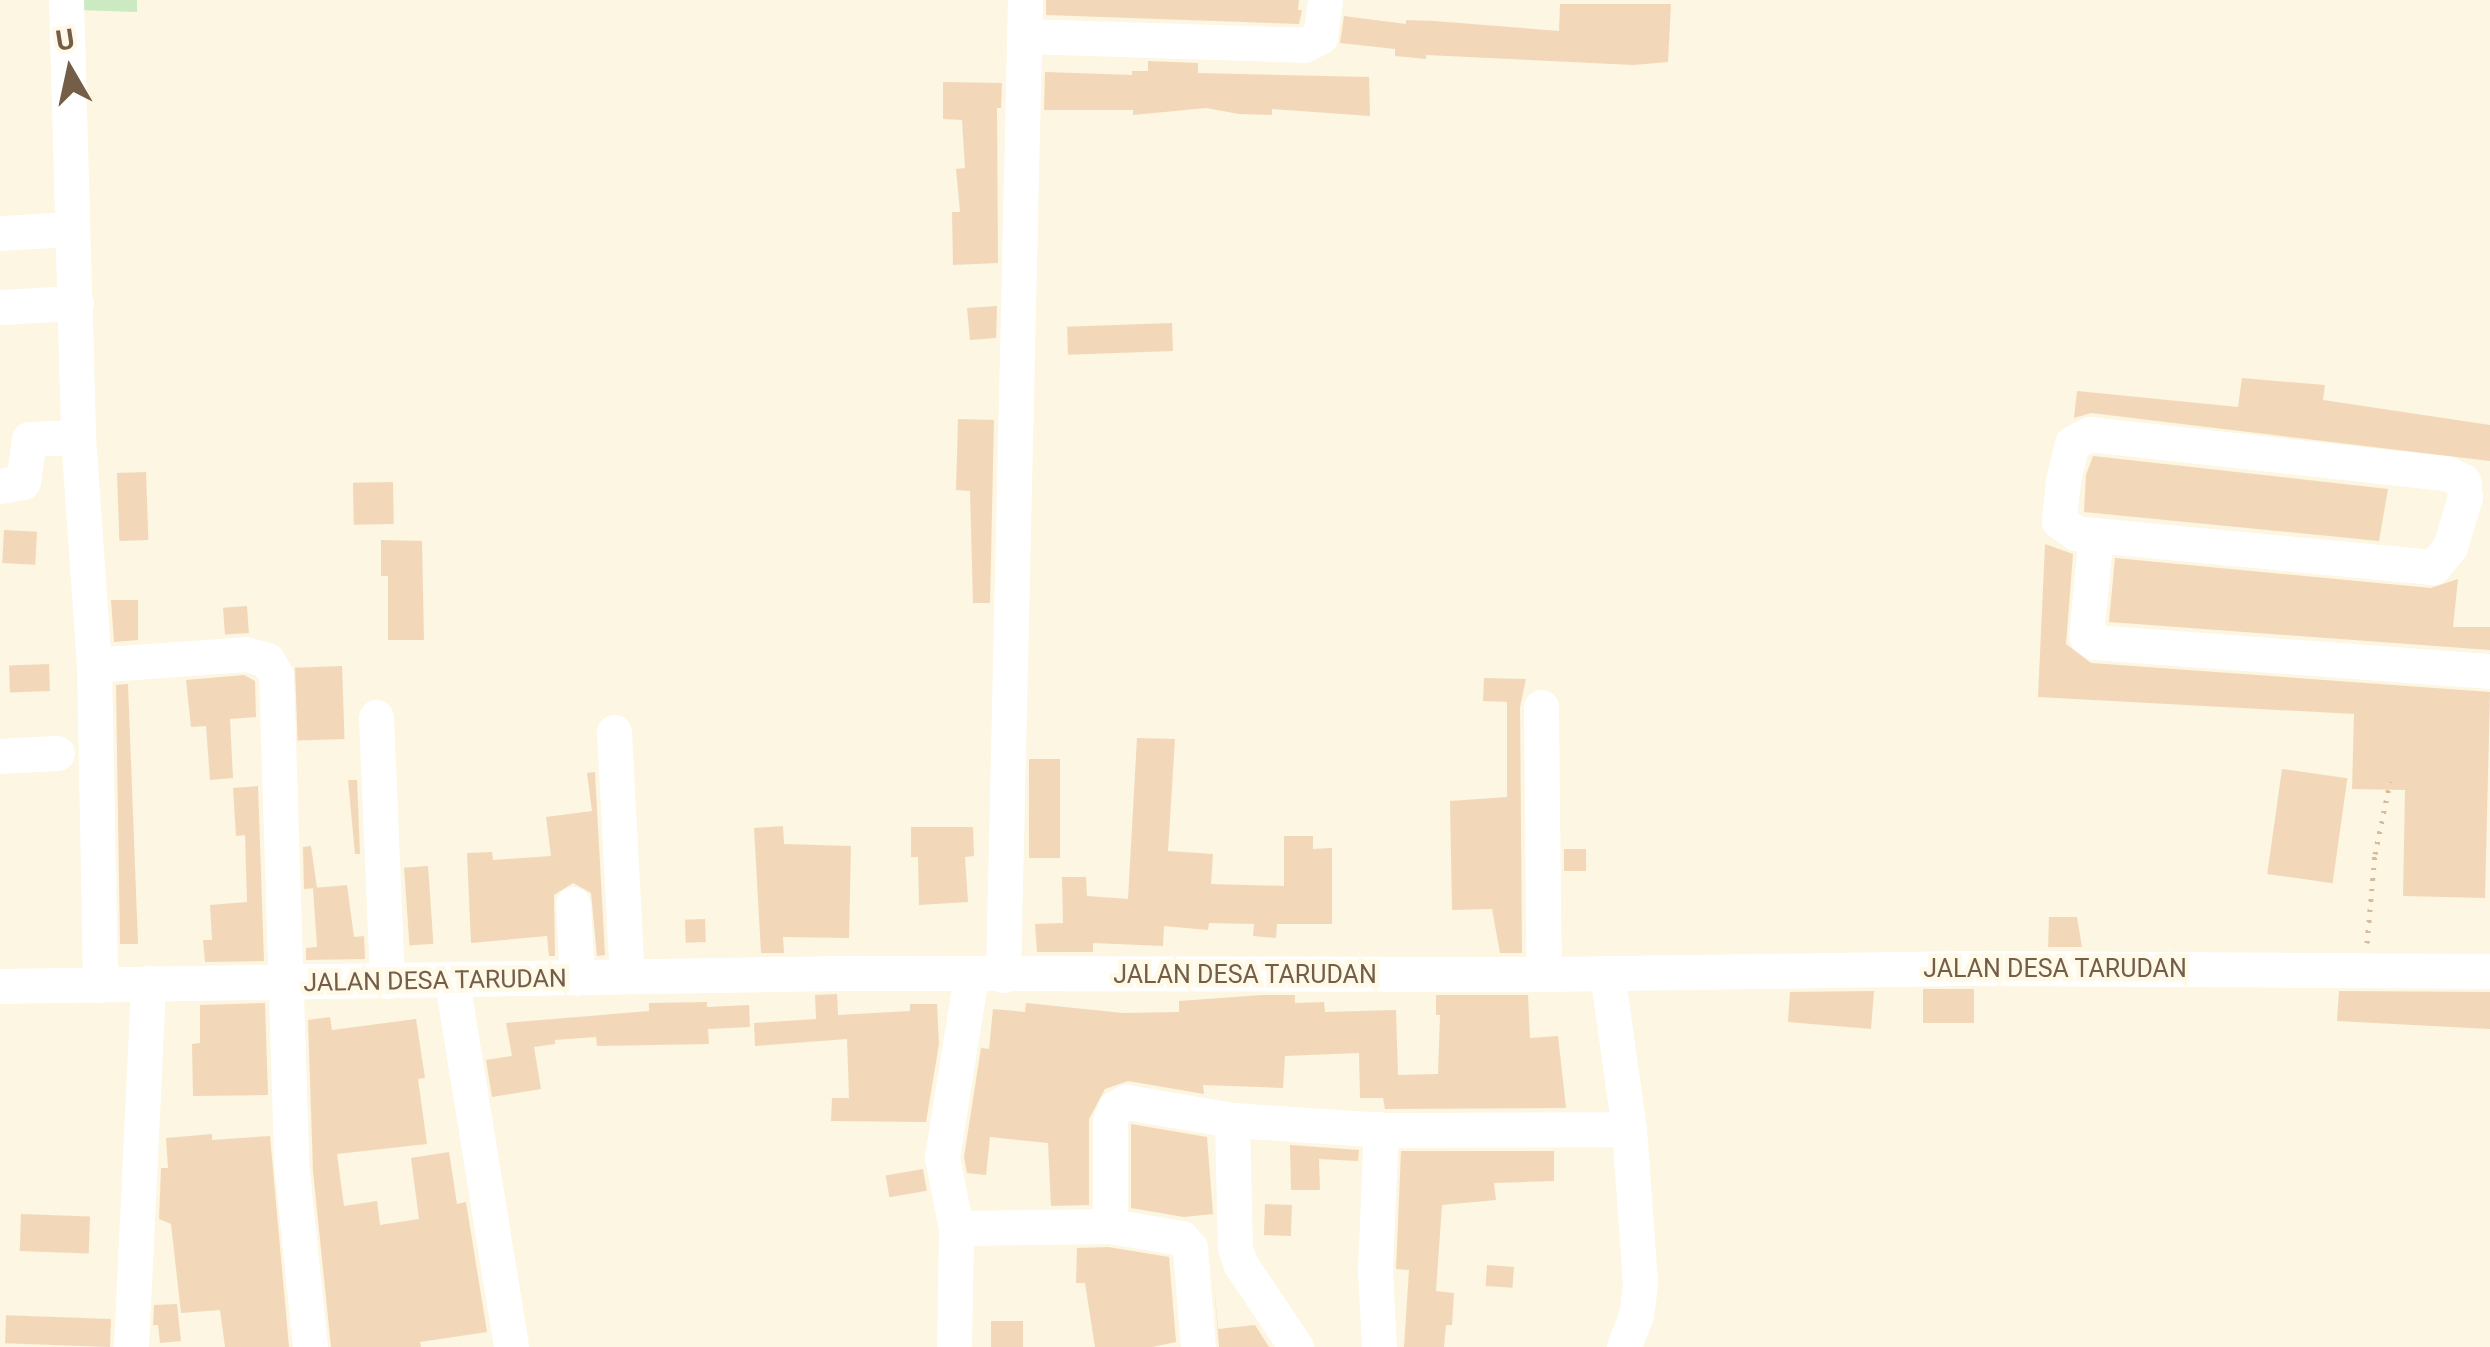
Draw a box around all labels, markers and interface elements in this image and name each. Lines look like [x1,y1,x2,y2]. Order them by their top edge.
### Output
north arrow [20,20,120,120]
text: U [54,22,77,58]
street label: JALAN DESA TARUDAN [1923,954,2187,984]
street label: JALAN DESA TARUDAN [1113,960,1377,990]
street label: JALAN DESA TARUDAN [303,964,567,998]

